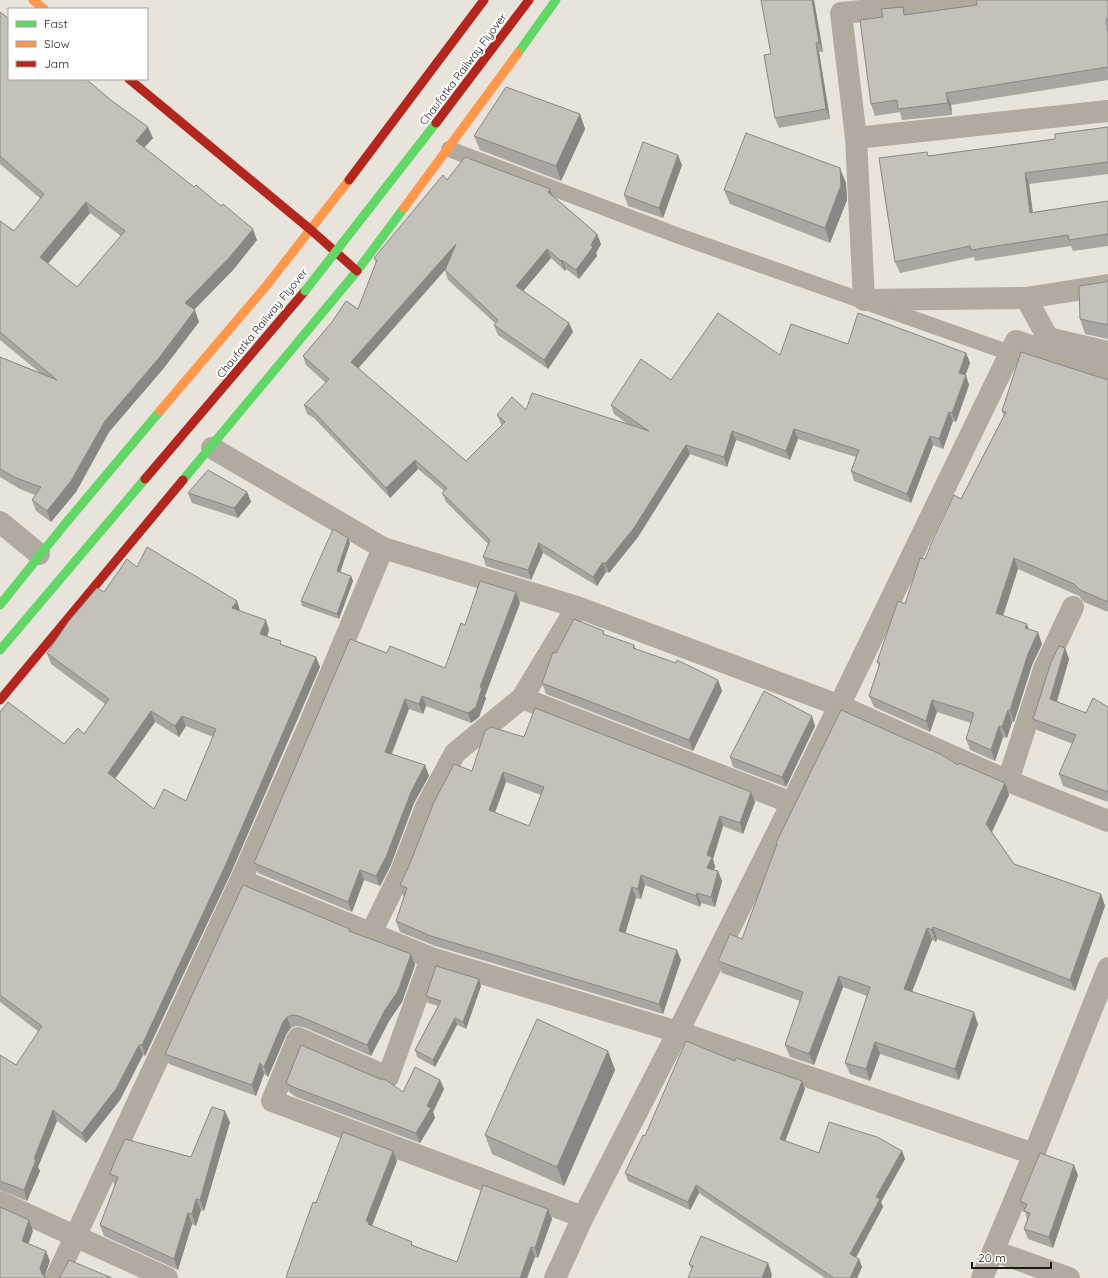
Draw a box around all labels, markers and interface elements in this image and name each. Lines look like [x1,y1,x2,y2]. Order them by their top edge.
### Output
legend [8,8,148,80]
street label: Chaufatka Railway Flyover [416,10,510,128]
text: Fast [44,16,68,31]
text: Slow [44,36,70,51]
text: Jam [44,56,69,71]
street label: Chaufatka Railway Flyover [214,265,311,381]
scale bar [972,1244,1051,1270]
text: 20 m [978,1250,1006,1265]

